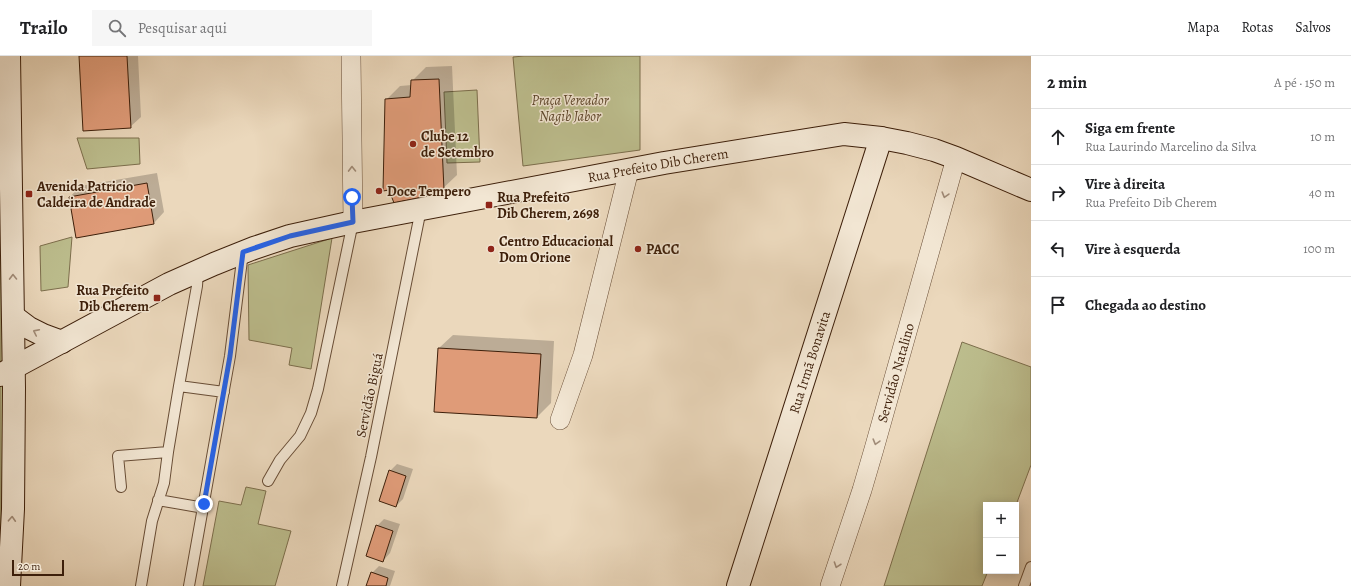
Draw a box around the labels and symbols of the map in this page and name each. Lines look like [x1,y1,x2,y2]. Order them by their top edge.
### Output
park label: Praça Vereador Nagib Jabor [531,91,610,126]
place label: Clube 12 de Setembro [421,127,494,162]
marker: Clube 12 de Setembro [408,139,418,149]
street label: Rua Prefeito Dib Cherem [586,144,730,187]
one-way arrow [348,166,356,172]
place label: Avenida Patricio Caldeira de Andrade [36,177,156,212]
place label: Doce Tempero [387,182,471,201]
marker: Doce Tempero [374,186,384,196]
route start [343,188,361,206]
place label: Rua Prefeito Dib Cherem, 2698 [497,188,600,223]
marker: Avenida Patricio Caldeira de Andrade [24,189,34,199]
one-way arrow [942,192,950,198]
marker: Rua Prefeito Dib Cherem, 2698 [484,200,494,210]
place label: Centro Educacional Dom Orione [499,232,614,267]
place label: PACC [646,240,680,259]
marker: Centro Educacional Dom Orione [486,244,496,254]
marker: PACC [633,244,643,254]
one-way arrow [9,274,17,280]
place label: Rua Prefeito Dib Cherem [76,281,149,316]
marker: Rua Prefeito Dib Cherem [152,293,162,303]
street label: Rua Irmã Bonavita [785,308,835,416]
street label: Servidão Natalino [873,321,919,425]
one-way arrow [33,329,40,337]
street label: Servidão Biguá [351,350,388,439]
one-way arrow [872,438,881,445]
route end [195,495,213,513]
one-way arrow [8,516,17,522]
scale bar [12,558,64,577]
one-way arrow [833,562,841,569]

